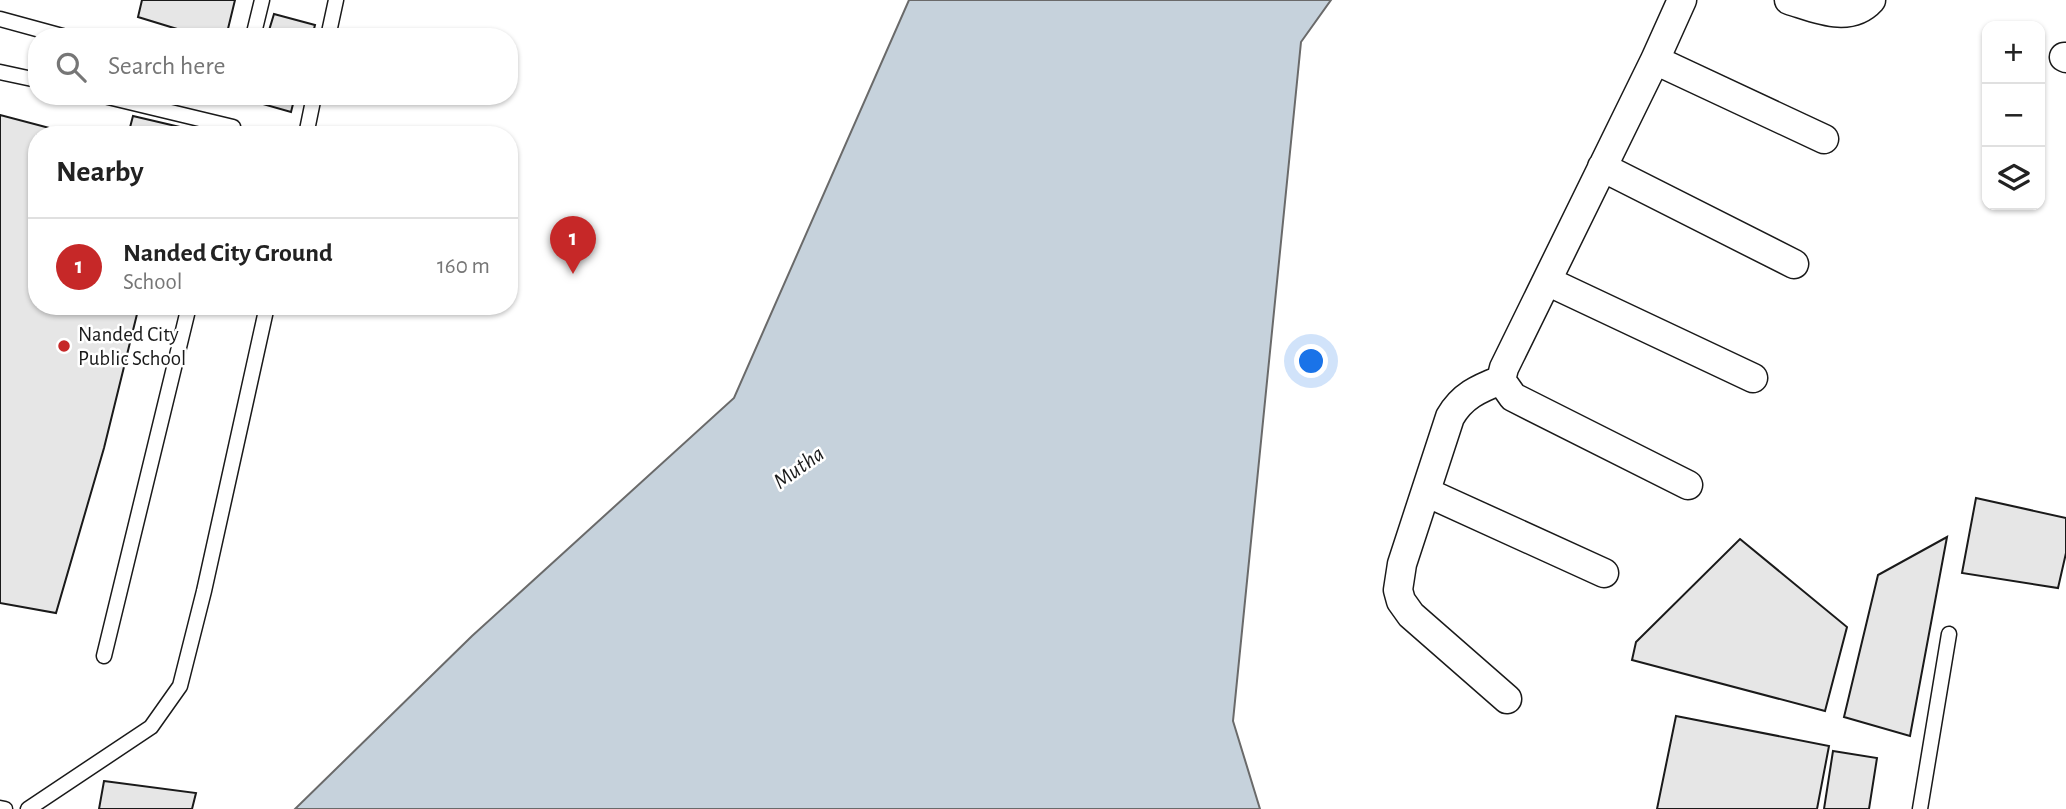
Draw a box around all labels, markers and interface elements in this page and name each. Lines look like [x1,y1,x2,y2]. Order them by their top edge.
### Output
map controls [1982,21,2045,210]
button: + [1982,21,2045,84]
search box [28,28,518,105]
icon: search [52,48,90,86]
text: Search here [108,53,226,79]
button: − [1982,84,2045,147]
button: layers [1982,147,2045,210]
text: Nearby [56,157,144,187]
pin: 1 [550,216,596,274]
text: Nanded City Ground [123,240,333,266]
text: 1 [75,255,83,278]
text: 160 m [437,255,490,278]
text: School [123,271,182,294]
place label: Nanded City Public School [78,324,186,369]
marker: Nanded City Public School [56,338,72,354]
your location [1294,344,1328,378]
water label: Mutha [770,442,828,494]

